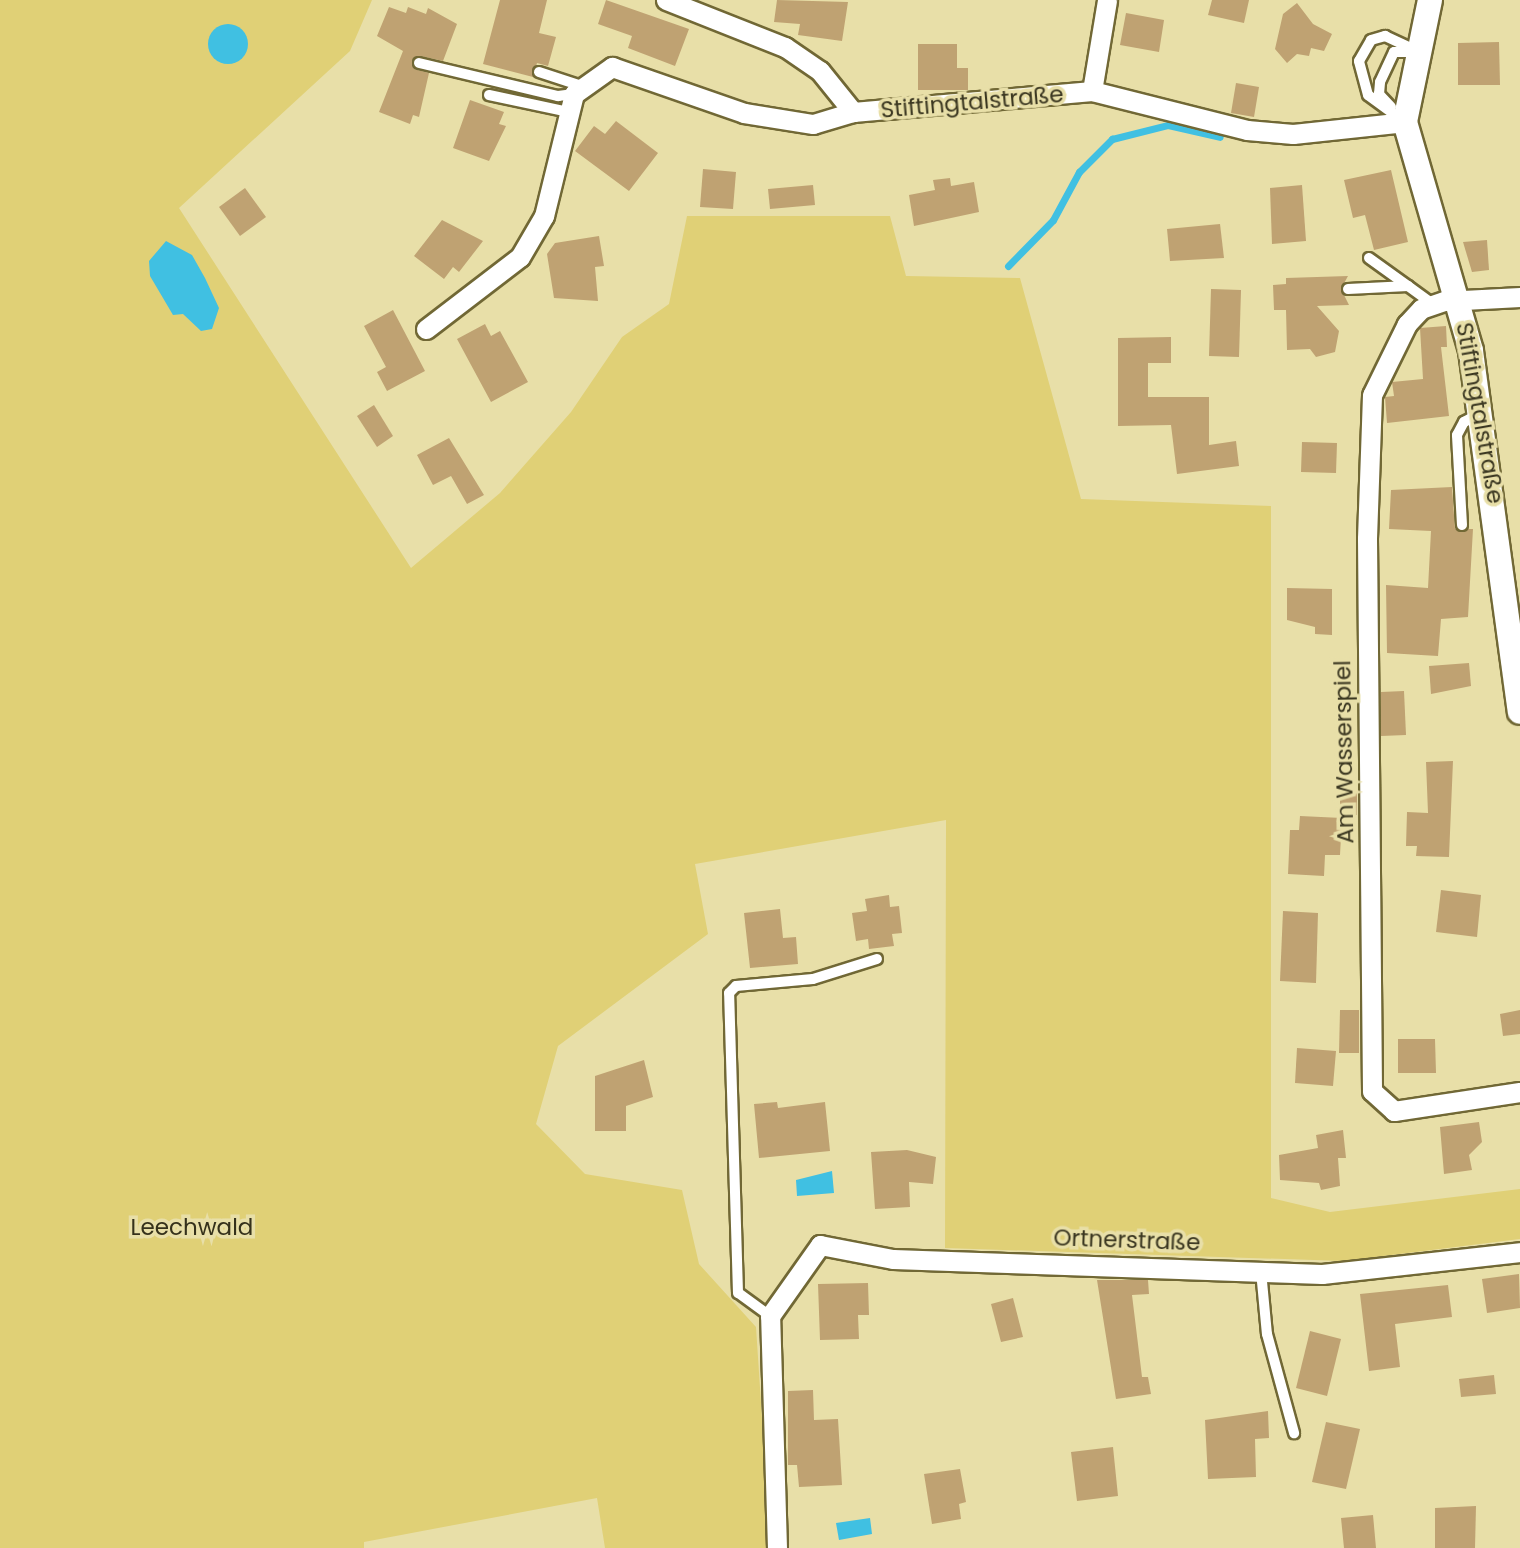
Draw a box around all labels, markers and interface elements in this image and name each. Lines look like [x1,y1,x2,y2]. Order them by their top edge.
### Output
street label: Stiftingtalstraße [879,80,1065,124]
street label: Stiftingtalstraße [1450,320,1510,506]
street label: Am Wasserspiel [1329,660,1359,844]
park label: Leechwald [131,1213,253,1241]
street label: Ortnerstraße [1053,1224,1201,1256]

